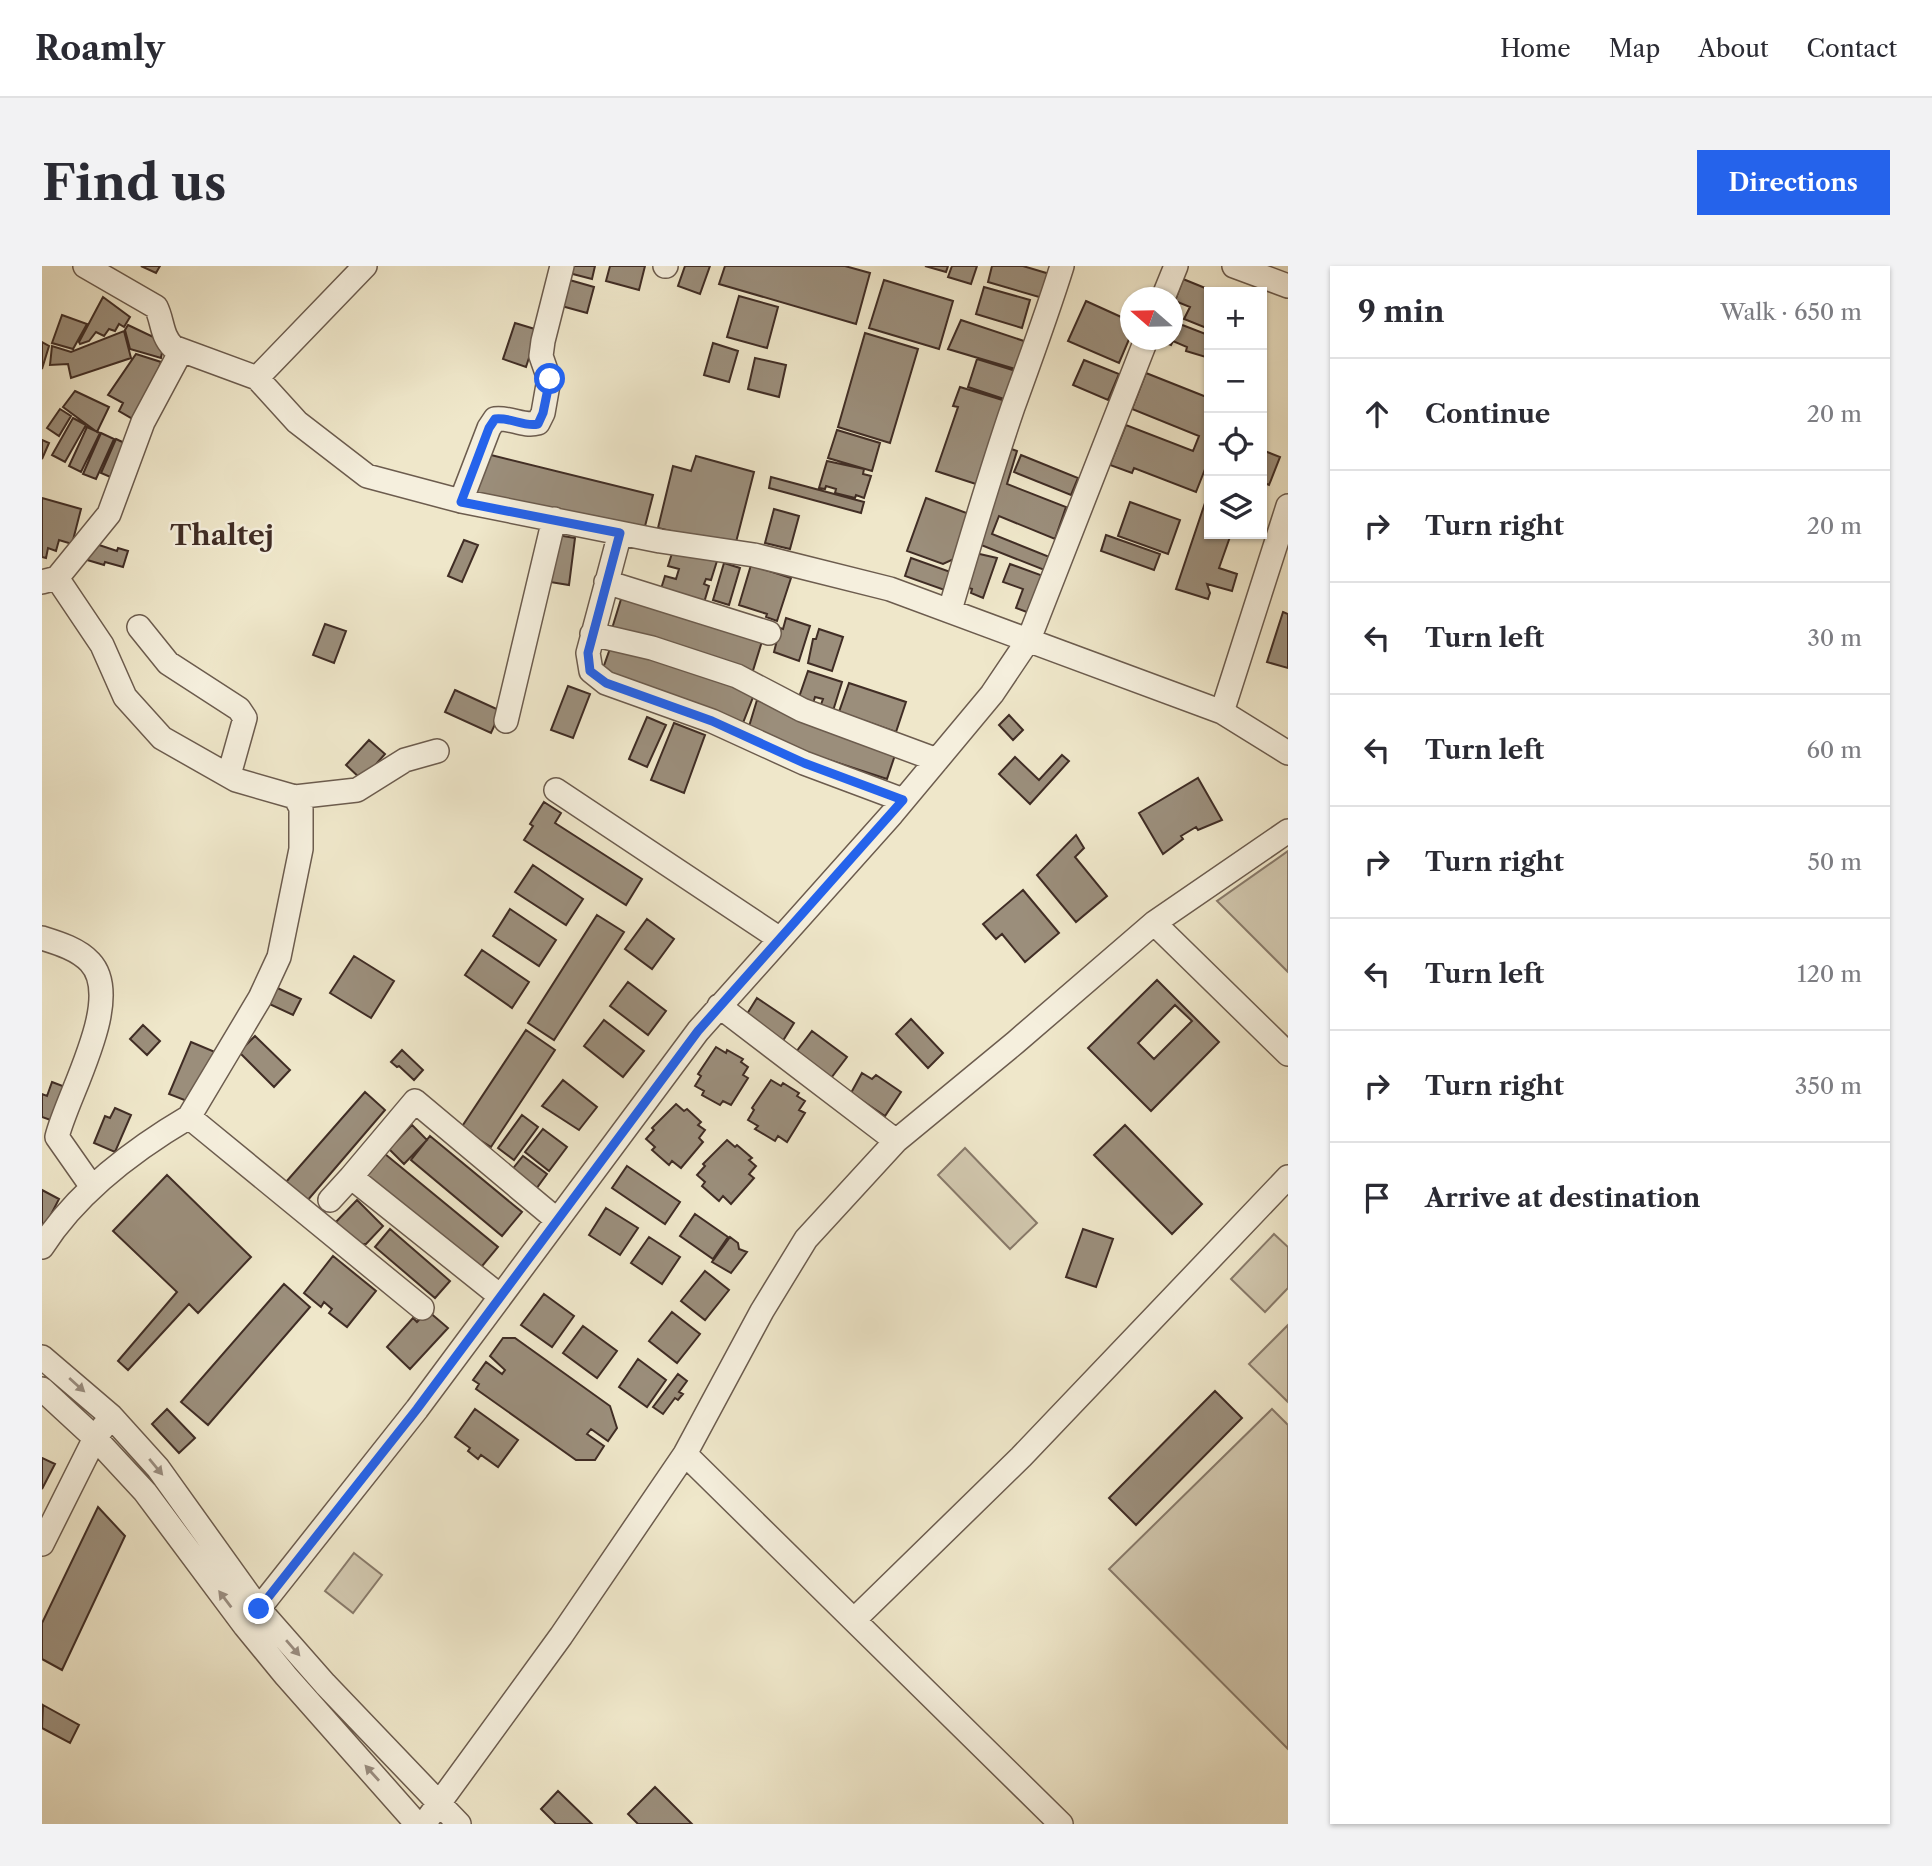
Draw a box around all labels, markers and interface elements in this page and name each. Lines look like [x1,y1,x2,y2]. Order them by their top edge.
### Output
text: Roamly [35,28,165,69]
text: Home [1500,34,1571,63]
text: Map [1609,34,1660,63]
text: About [1698,34,1769,63]
text: Contact [1807,34,1897,63]
button: Directions [1697,150,1890,215]
text: Find us [42,152,226,213]
north arrow [1120,287,1183,350]
map controls [1204,287,1267,539]
button: + [1204,287,1267,350]
text: 9 min [1358,293,1445,330]
text: Walk · 650 m [1720,298,1862,326]
button: − [1204,350,1267,413]
route start [534,363,565,394]
icon: ahead [1358,395,1396,433]
text: Continue [1425,398,1550,430]
text: 20 m [1807,400,1862,428]
button: locate [1204,413,1267,476]
button: layers [1204,476,1267,539]
icon: right [1358,507,1396,545]
text: Turn right [1425,510,1564,542]
text: 20 m [1807,512,1862,540]
district label: Thaltej [170,518,274,552]
icon: left [1358,619,1396,657]
text: Turn left [1425,622,1544,654]
text: 30 m [1807,624,1862,652]
icon: left [1358,731,1396,769]
text: Turn left [1425,734,1544,766]
text: 60 m [1806,736,1862,764]
icon: right [1358,843,1396,881]
text: Turn right [1425,846,1564,878]
text: 50 m [1807,848,1862,876]
icon: left [1358,955,1396,993]
text: Turn left [1425,958,1544,990]
text: 120 m [1797,960,1862,988]
icon: right [1358,1067,1396,1105]
text: Turn right [1425,1070,1564,1102]
text: 350 m [1795,1072,1862,1100]
icon: arrive [1358,1179,1396,1217]
text: Arrive at destination [1425,1182,1700,1214]
one-way arrow [68,1377,85,1393]
one-way arrow [149,1457,164,1475]
one-way arrow [218,1590,232,1609]
route end [243,1593,274,1624]
one-way arrow [285,1639,301,1657]
one-way arrow [364,1764,380,1782]

